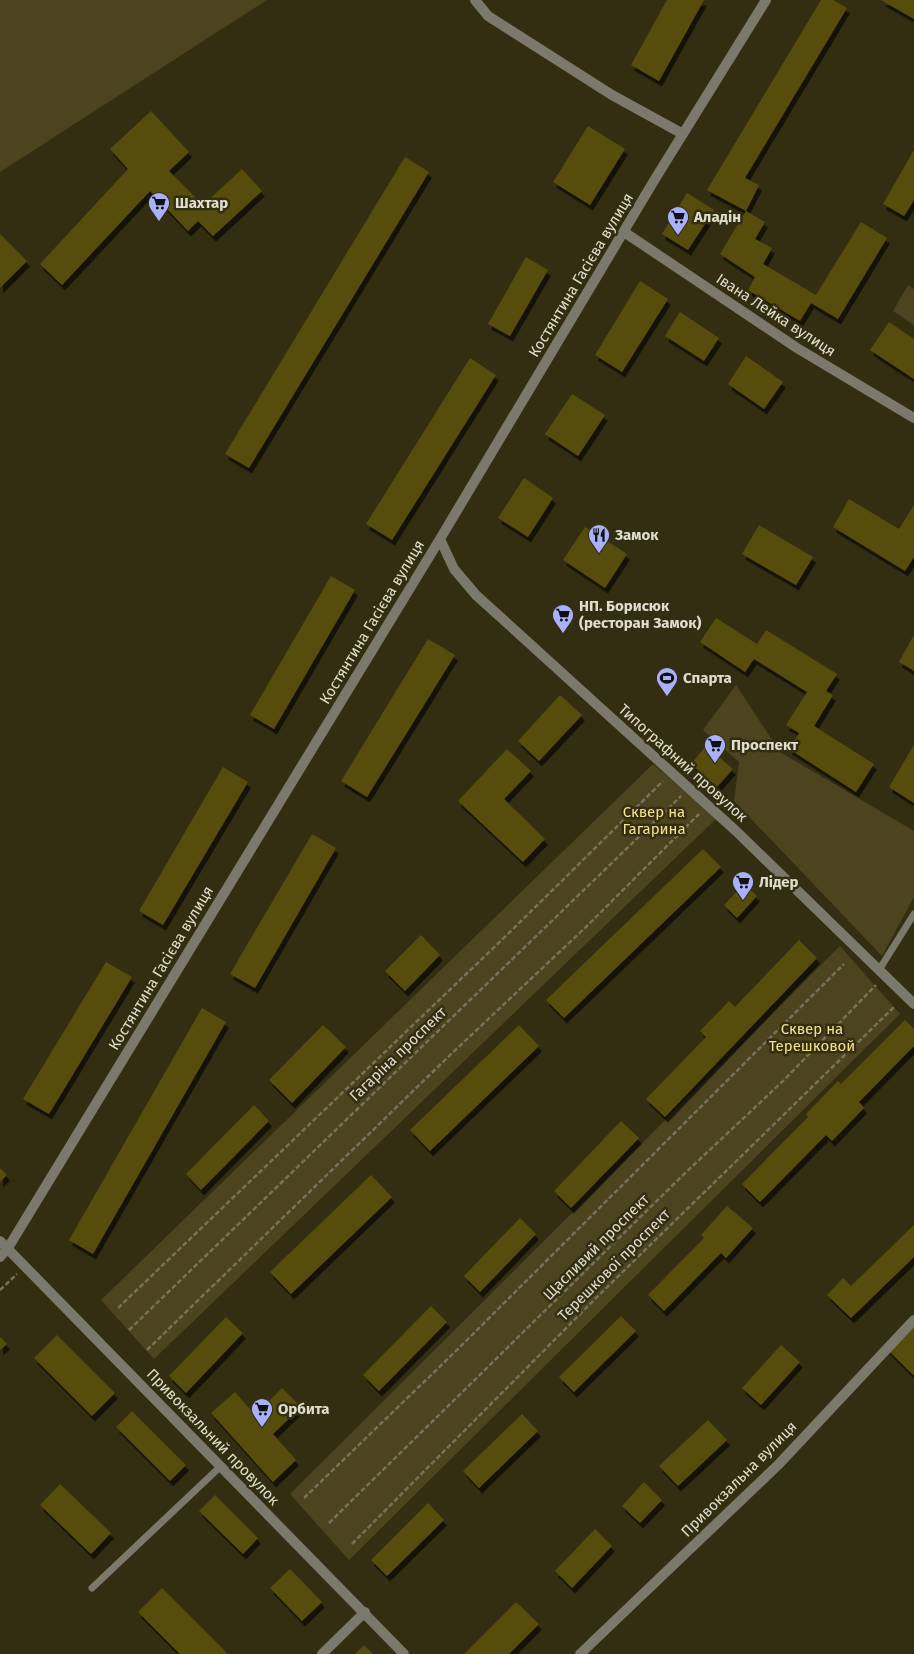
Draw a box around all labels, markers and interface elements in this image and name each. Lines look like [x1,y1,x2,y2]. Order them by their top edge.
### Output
street label: Костянтина Гасієва вулиця [525,190,637,360]
supermarket icon: Шахтар [147,191,171,222]
place label: Шахтар [175,194,228,212]
supermarket icon: Аладін [666,205,690,236]
place label: Аладін [693,208,741,226]
street label: Івана Лейка вулиця [713,270,839,360]
restaurant icon: Замок [587,523,611,554]
place label: Замок [614,526,659,544]
street label: Костянтина Гасієва вулиця [316,537,428,707]
place label: НП. Борисюк (ресторан Замок) [579,597,702,632]
supermarket icon: НП. Борисюк (ресторан Замок) [551,603,575,634]
sports icon: Спарта [655,666,679,697]
place label: Спарта [683,669,732,687]
street label: Типографний провулок [615,700,751,826]
supermarket icon: Проспект [703,733,727,764]
place label: Проспект [731,736,799,754]
park label: Сквер на Гагарина [622,803,686,838]
supermarket icon: Лідер [731,870,755,901]
place label: Лідер [759,873,799,891]
street label: Костянтина Гасієва вулиця [105,883,217,1053]
street label: Гагаріна проспект [346,1003,450,1105]
park label: Сквер на Терешковой [769,1020,855,1055]
street label: Щасливий проспект [539,1190,653,1304]
street label: Терешкової проспект [554,1205,674,1325]
street label: Привокзальний провулок [143,1365,283,1509]
supermarket icon: Орбита [250,1397,274,1428]
place label: Орбита [278,1400,329,1418]
street label: Привокзальна вулиця [677,1417,801,1541]

